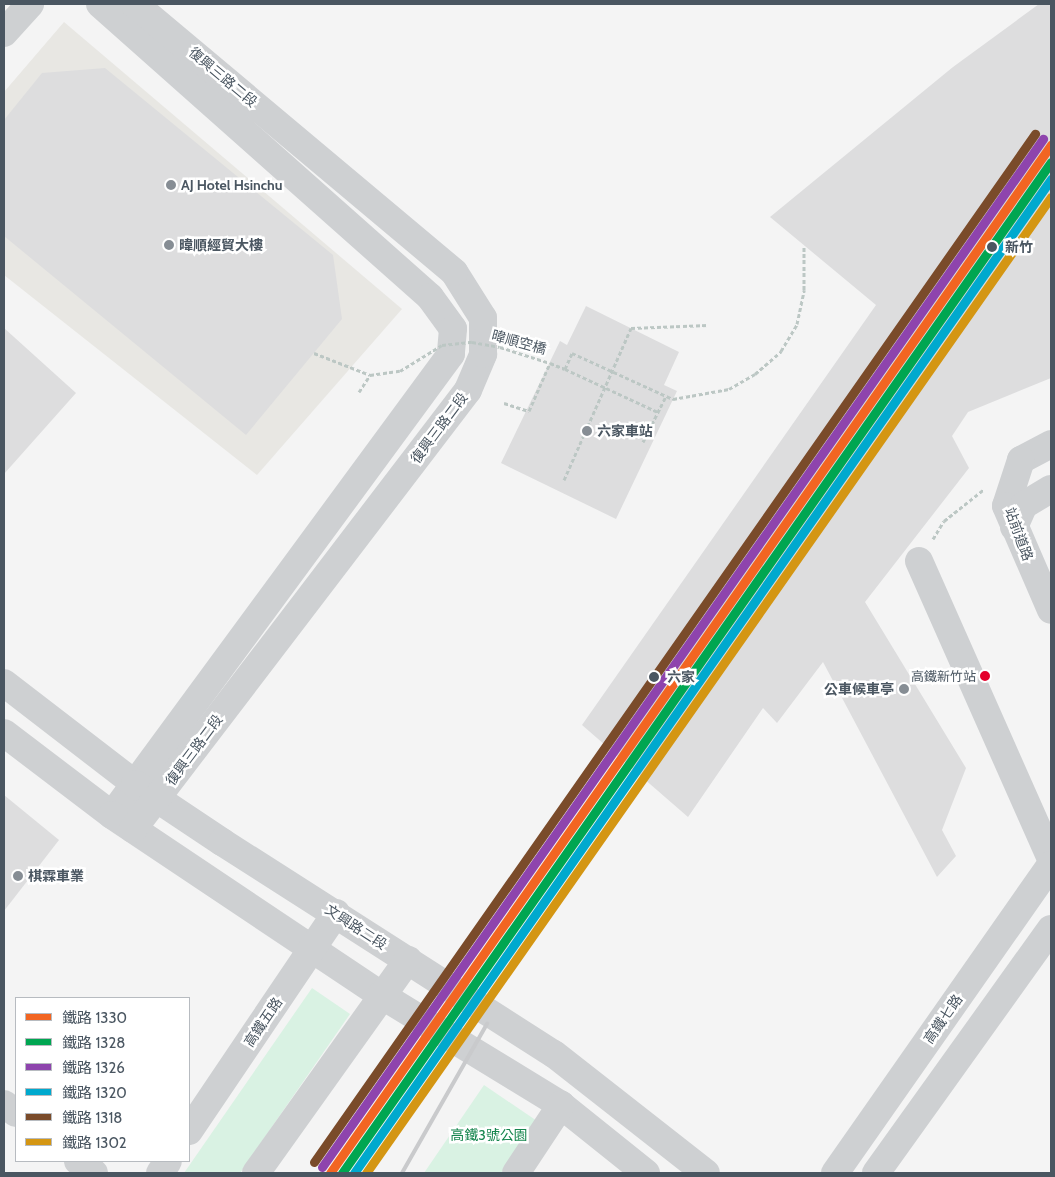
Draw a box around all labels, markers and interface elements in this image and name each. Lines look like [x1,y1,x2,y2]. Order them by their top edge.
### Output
street label: 復興三路二段 [185,44,261,110]
place label: AJ Hotel Hsinchu [181,177,282,193]
marker: AJ Hotel Hsinchu [165,179,177,191]
place label: 暐順經貿大樓 [179,237,263,253]
marker: 新竹 [983,238,1001,256]
marker: 暐順經貿大樓 [163,239,175,251]
place label: 新竹 [1005,239,1033,255]
street label: 暐順空橋 [490,327,548,357]
street label: 復興三路二段 [407,389,471,467]
place label: 六家車站 [597,423,653,439]
marker: 六家車站 [581,425,593,437]
street label: 站前道路 [1002,505,1036,563]
marker: 六家 [645,668,663,686]
place label: 高鐵新竹站 [911,668,976,684]
place label: 六家 [667,669,695,685]
marker: 高鐵新竹站 [980,671,990,681]
place label: 公車候車亭 [824,681,894,697]
marker: 公車候車亭 [898,683,910,695]
street label: 復興三路二段 [162,711,226,789]
place label: 棋霖車業 [28,868,84,884]
marker: 棋霖車業 [12,870,24,882]
street label: 文興路二段 [322,901,390,953]
street label: 高鐵七路 [920,991,966,1047]
street label: 高鐵五路 [240,994,286,1050]
legend [15,997,190,1162]
text: 鐵路 1330 [62,1009,127,1027]
text: 鐵路 1328 [62,1034,125,1052]
text: 鐵路 1326 [62,1059,125,1077]
text: 鐵路 1320 [62,1084,127,1102]
text: 鐵路 1318 [62,1109,122,1127]
park label: 高鐵3號公園 [450,1127,528,1143]
text: 鐵路 1302 [62,1134,127,1152]

